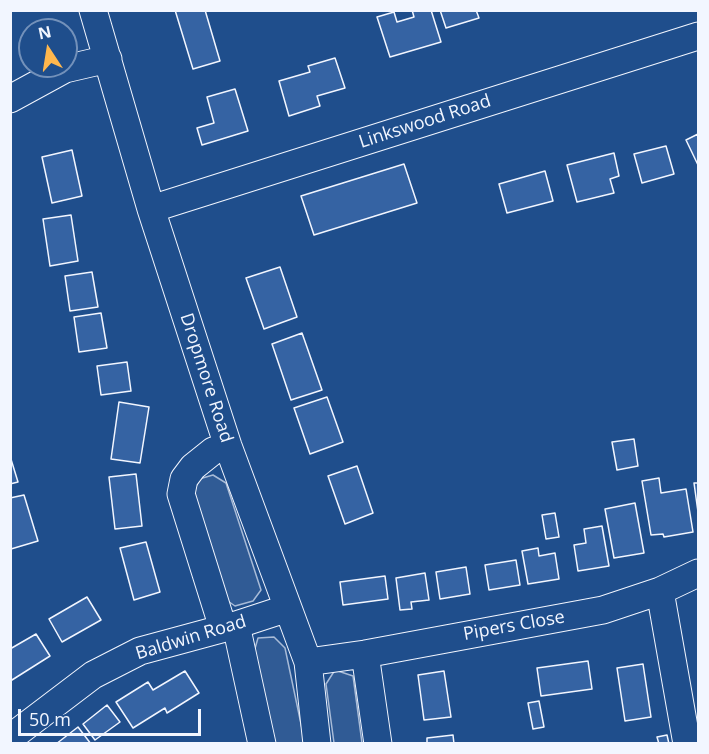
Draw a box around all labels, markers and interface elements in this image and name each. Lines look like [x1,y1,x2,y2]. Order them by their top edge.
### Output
north arrow [18,18,78,78]
text: N [36,20,53,44]
street label: Linkswood Road [356,91,494,153]
street label: Dropmore Road [175,311,237,445]
street label: Pipers Close [462,606,566,646]
street label: Baldwin Road [133,611,249,665]
scale bar [21,697,204,735]
text: 50 m [29,707,71,731]

